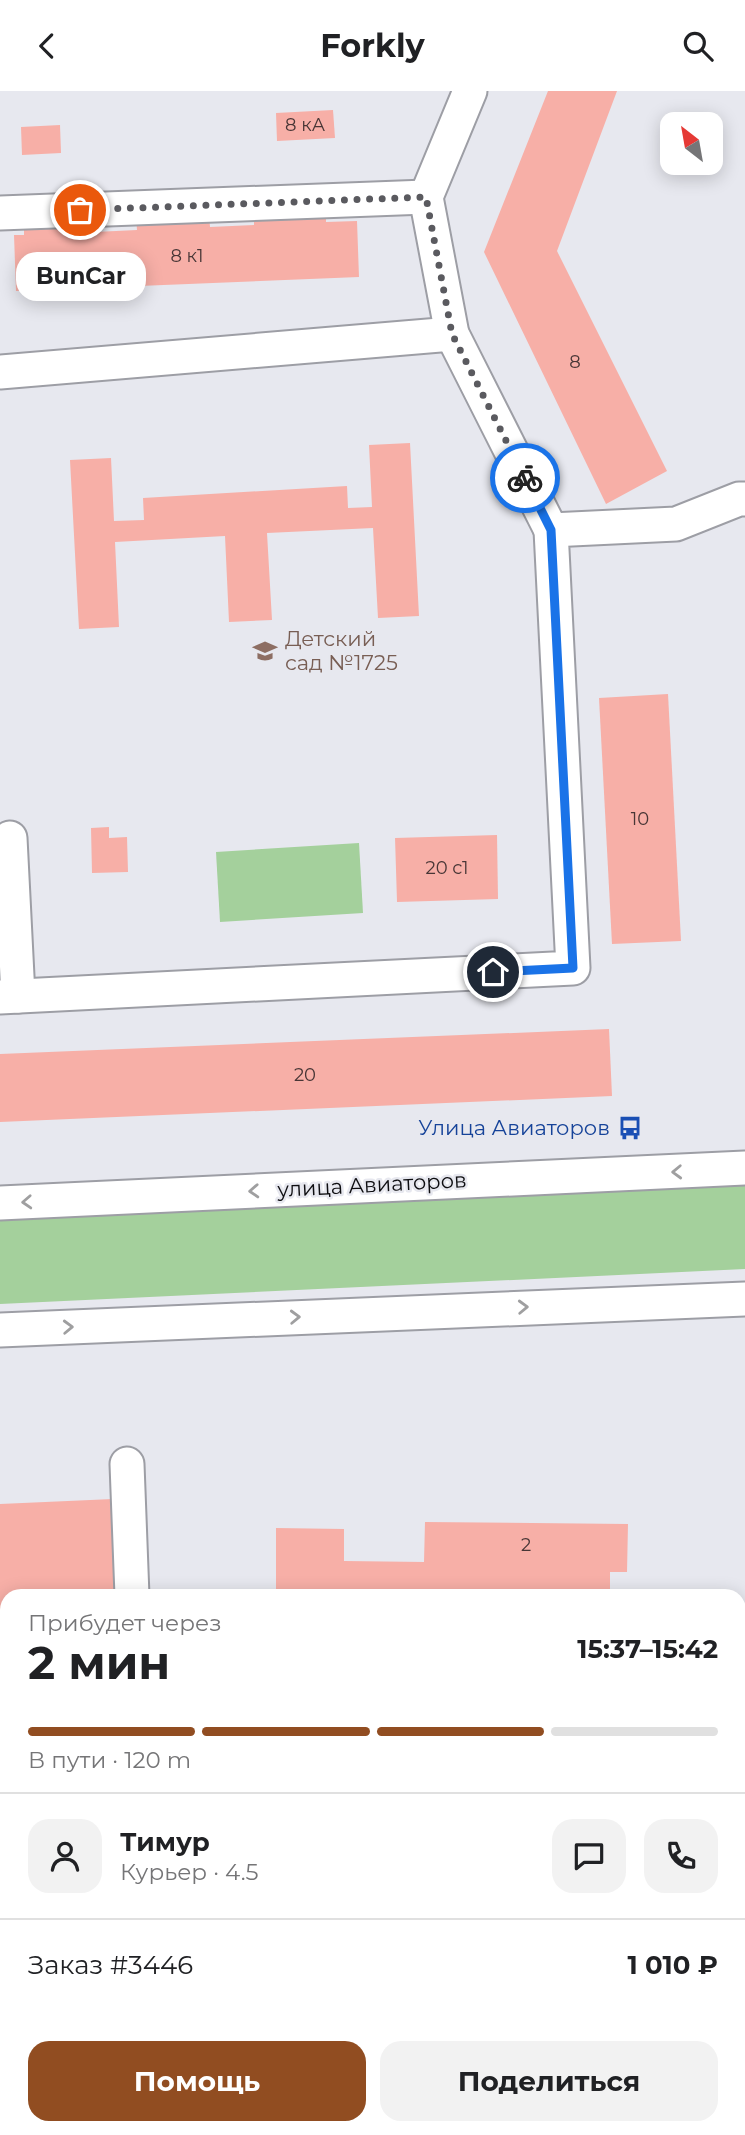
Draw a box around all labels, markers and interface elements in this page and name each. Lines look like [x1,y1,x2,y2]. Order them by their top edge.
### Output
text: Forkly [320,26,425,65]
icon: back [28,27,66,65]
icon: search [679,27,717,65]
north arrow [660,112,723,175]
map controls [660,112,723,175]
house number: 8 кА [285,114,326,136]
pin [50,180,110,240]
icon: bag [61,191,99,229]
house number: 8 к1 [170,245,204,267]
callout: BunCar [15,252,145,301]
text: BunCar [36,262,126,290]
house number: 8 [569,351,581,373]
courier [490,443,560,513]
icon: bike [506,459,544,497]
place label: Детский сад №1725 [285,626,398,675]
school or university icon: Детский сад №1725 [251,637,279,665]
house number: 10 [631,808,649,830]
house number: 20 с1 [425,857,469,879]
pin [463,942,523,1002]
icon: home [474,953,512,991]
house number: 20 [294,1064,316,1086]
bus stop icon: Улица Авиаторов [616,1114,644,1142]
place label: Улица Авиаторов [418,1115,610,1140]
one-way arrow [671,1164,682,1179]
street label: улица Авиаторов [276,1167,467,1202]
one-way arrow [248,1183,259,1198]
one-way arrow [21,1194,32,1209]
one-way arrow [518,1300,529,1315]
one-way arrow [290,1310,301,1325]
one-way arrow [63,1320,74,1335]
house number: 2 [521,1534,531,1556]
text: Прибудет через [28,1609,222,1637]
text: 15:37–15:42 [577,1633,718,1665]
text: 2 мин [28,1634,170,1691]
text: В пути · 120 m [28,1746,191,1774]
button: person [28,1819,102,1893]
button: chat [552,1819,626,1893]
button: phone [644,1819,718,1893]
text: Тимур [120,1826,210,1858]
text: Курьер · 4.5 [120,1858,259,1886]
text: Заказ #3446 [28,1949,193,1981]
text: 1 010 ₽ [628,1949,718,1981]
button: Помощь [28,2041,366,2121]
button: Поделиться [380,2041,718,2121]

